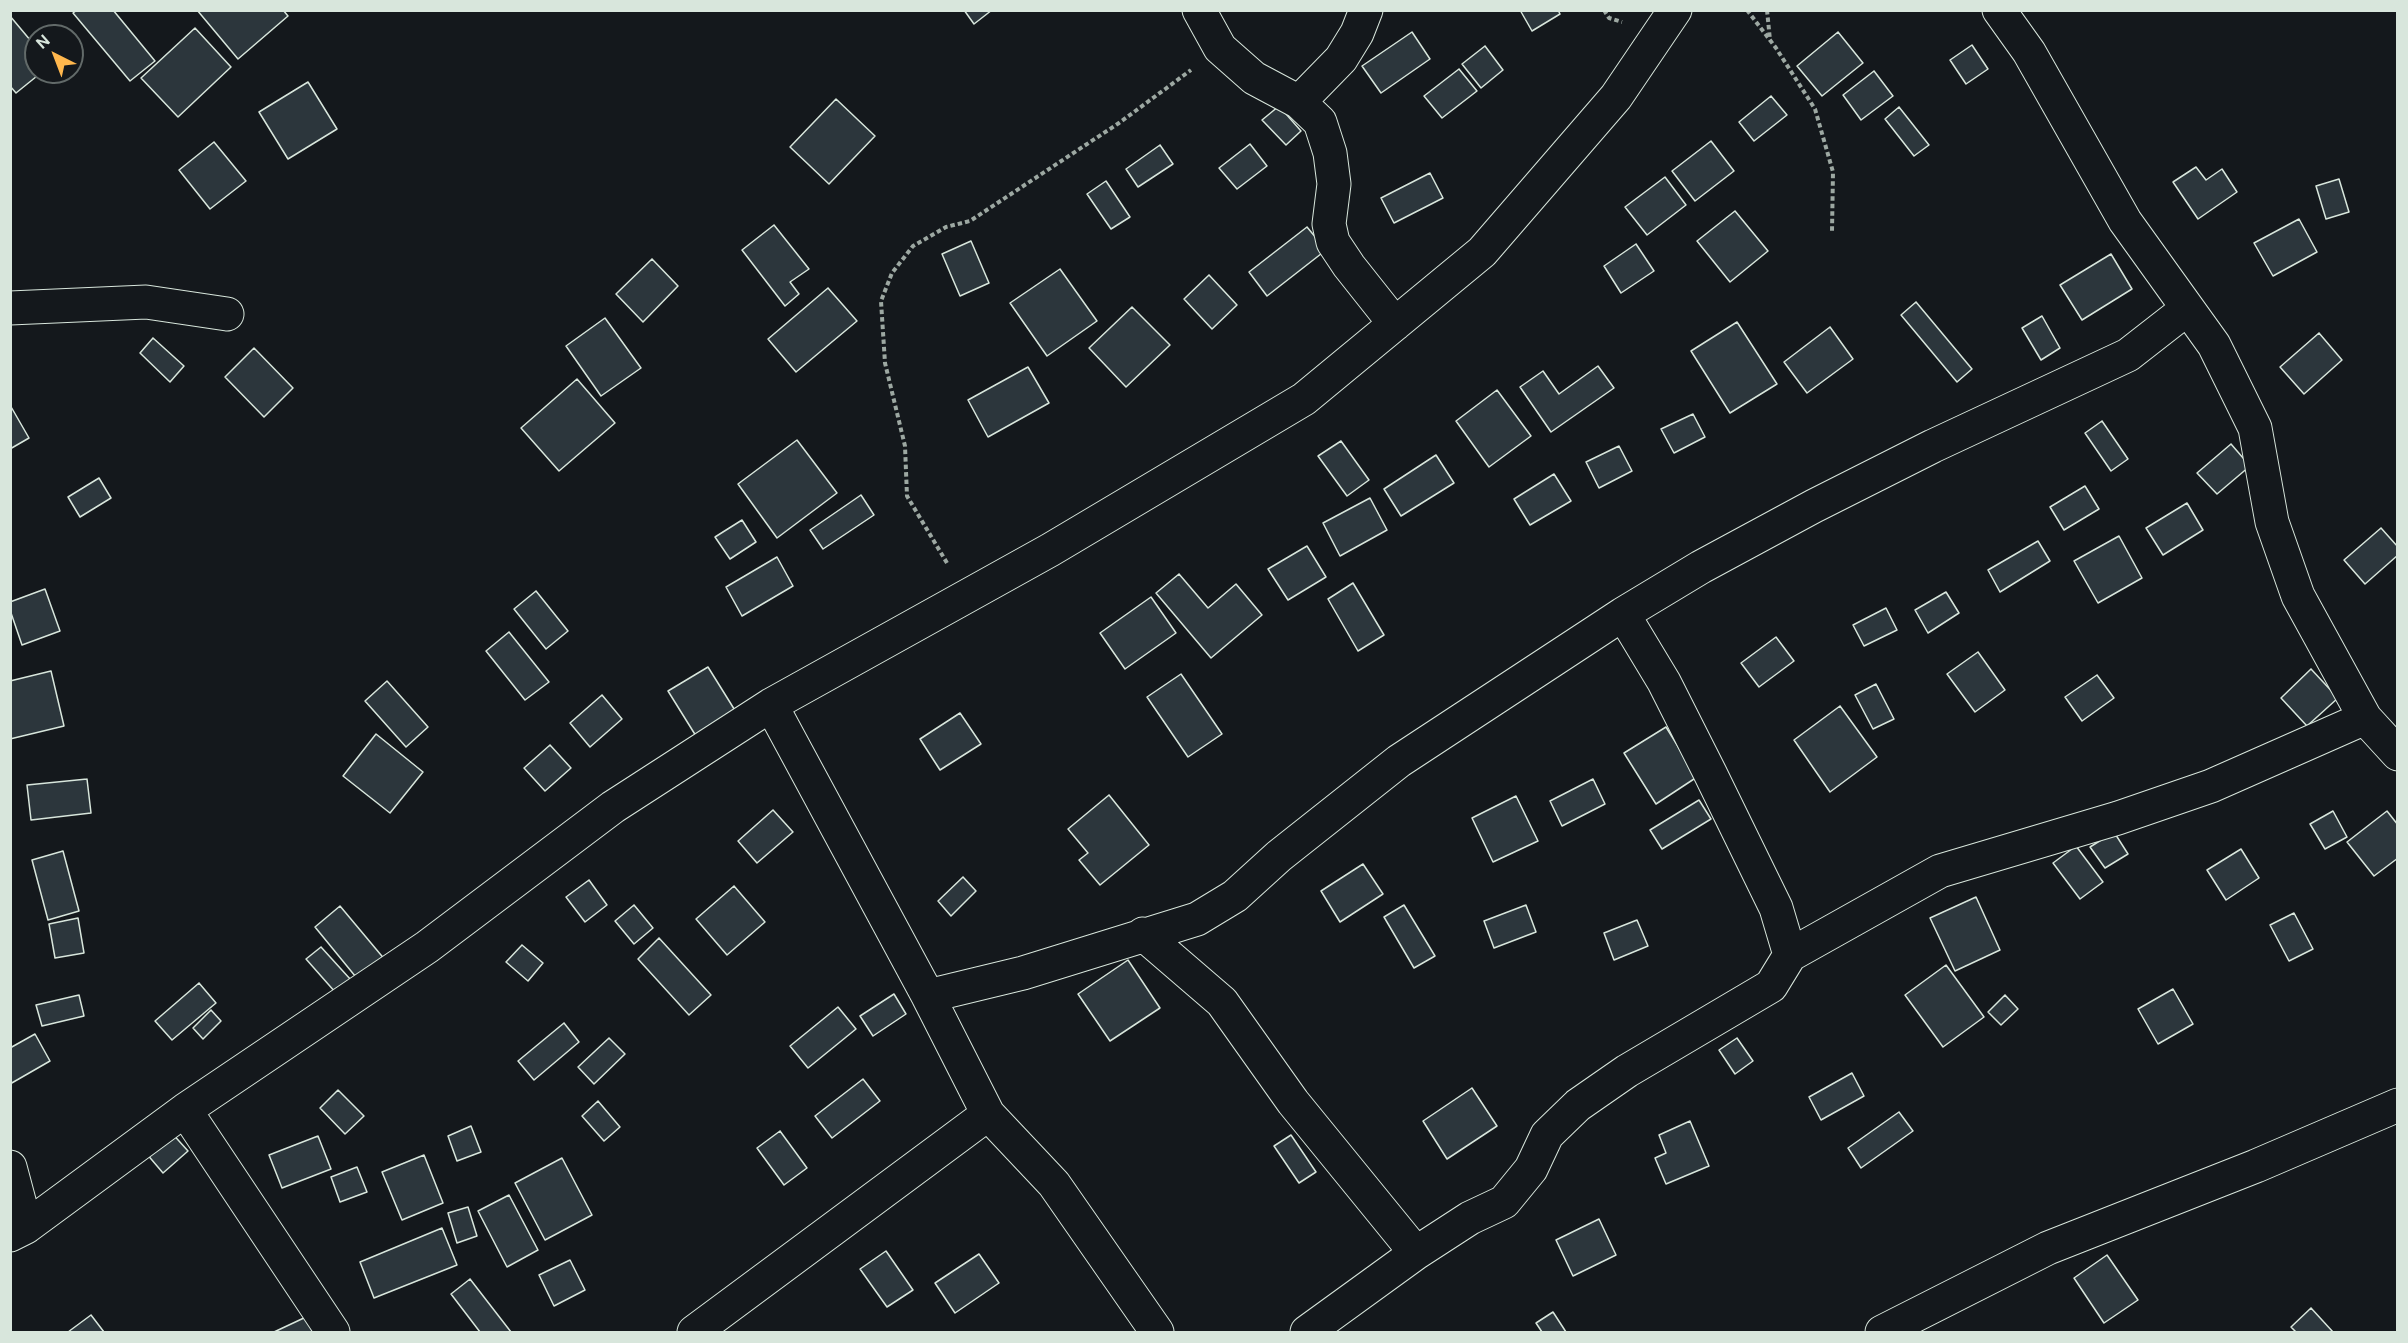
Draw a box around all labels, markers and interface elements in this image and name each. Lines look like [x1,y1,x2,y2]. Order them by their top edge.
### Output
north arrow [24,24,84,84]
text: N [32,30,54,53]

